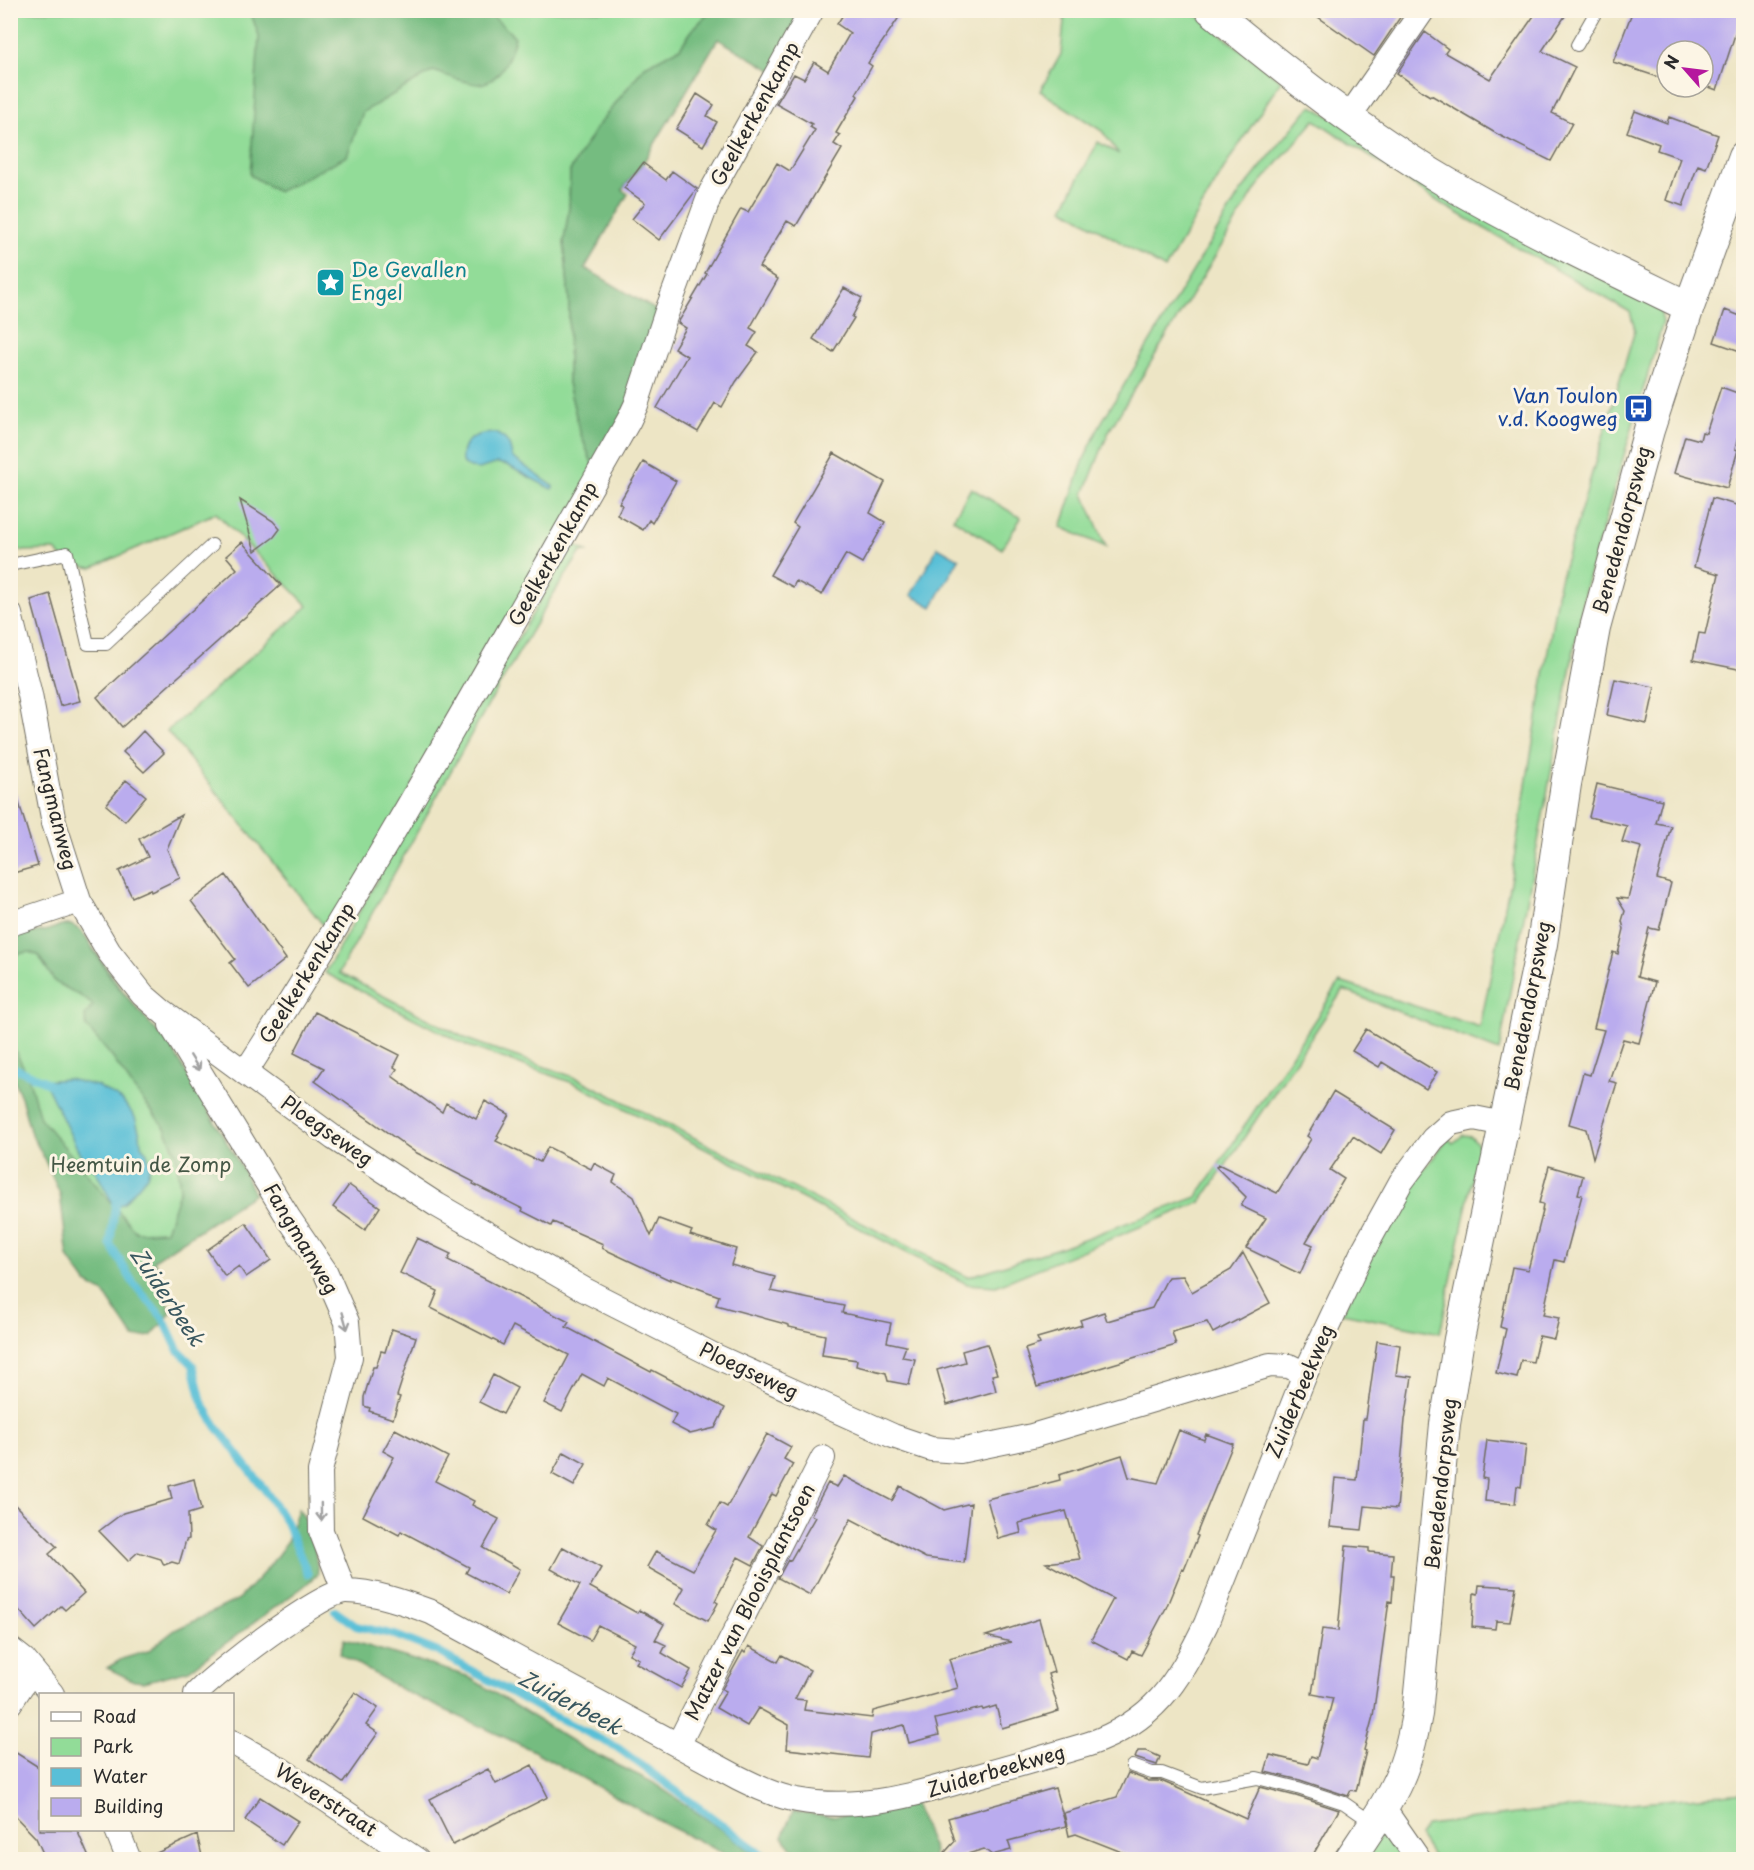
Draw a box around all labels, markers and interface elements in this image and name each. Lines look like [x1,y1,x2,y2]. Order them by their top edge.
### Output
street label: Geelkerkenkamp [702,36,806,191]
north arrow [1655,39,1715,99]
text: N [1657,50,1684,73]
place label: De Gevallen Engel [351,254,467,307]
place icon: De Gevallen Engel [314,266,346,298]
place label: Van Toulon v.d. Koogweg [1498,380,1618,433]
bus stop icon: Van Toulon v.d. Koogweg [1623,392,1655,424]
street label: Benedendorpsweg [1584,442,1658,617]
street label: Geelkerkenkamp [500,476,604,631]
street label: Fangmanweg [26,744,86,873]
street label: Geelkerkenkamp [251,896,362,1049]
street label: Benedendorpsweg [1496,918,1558,1094]
one-way arrow [188,1054,201,1071]
street label: Ploegseweg [275,1087,380,1173]
park label: Heemtuin de Zomp [51,1149,231,1179]
street label: Fangmanweg [257,1177,347,1300]
water label: Zuiderbeek [124,1240,214,1353]
one-way arrow [340,1311,351,1330]
street label: Zuiderbeekweg [1257,1319,1341,1462]
street label: Ploegseweg [695,1334,804,1406]
street label: Benedendorpsweg [1416,1396,1464,1572]
street label: Matzer van Blooisplantsoen [676,1478,822,1725]
one-way arrow [315,1501,327,1521]
water label: Zuiderbeek [513,1661,629,1742]
legend [39,1693,234,1831]
text: Road [93,1702,137,1729]
text: Park [93,1732,133,1759]
street label: Zuiderbeekweg [923,1736,1068,1804]
street label: Weverstraat [270,1755,384,1843]
text: Water [93,1762,148,1789]
text: Building [93,1792,163,1819]

